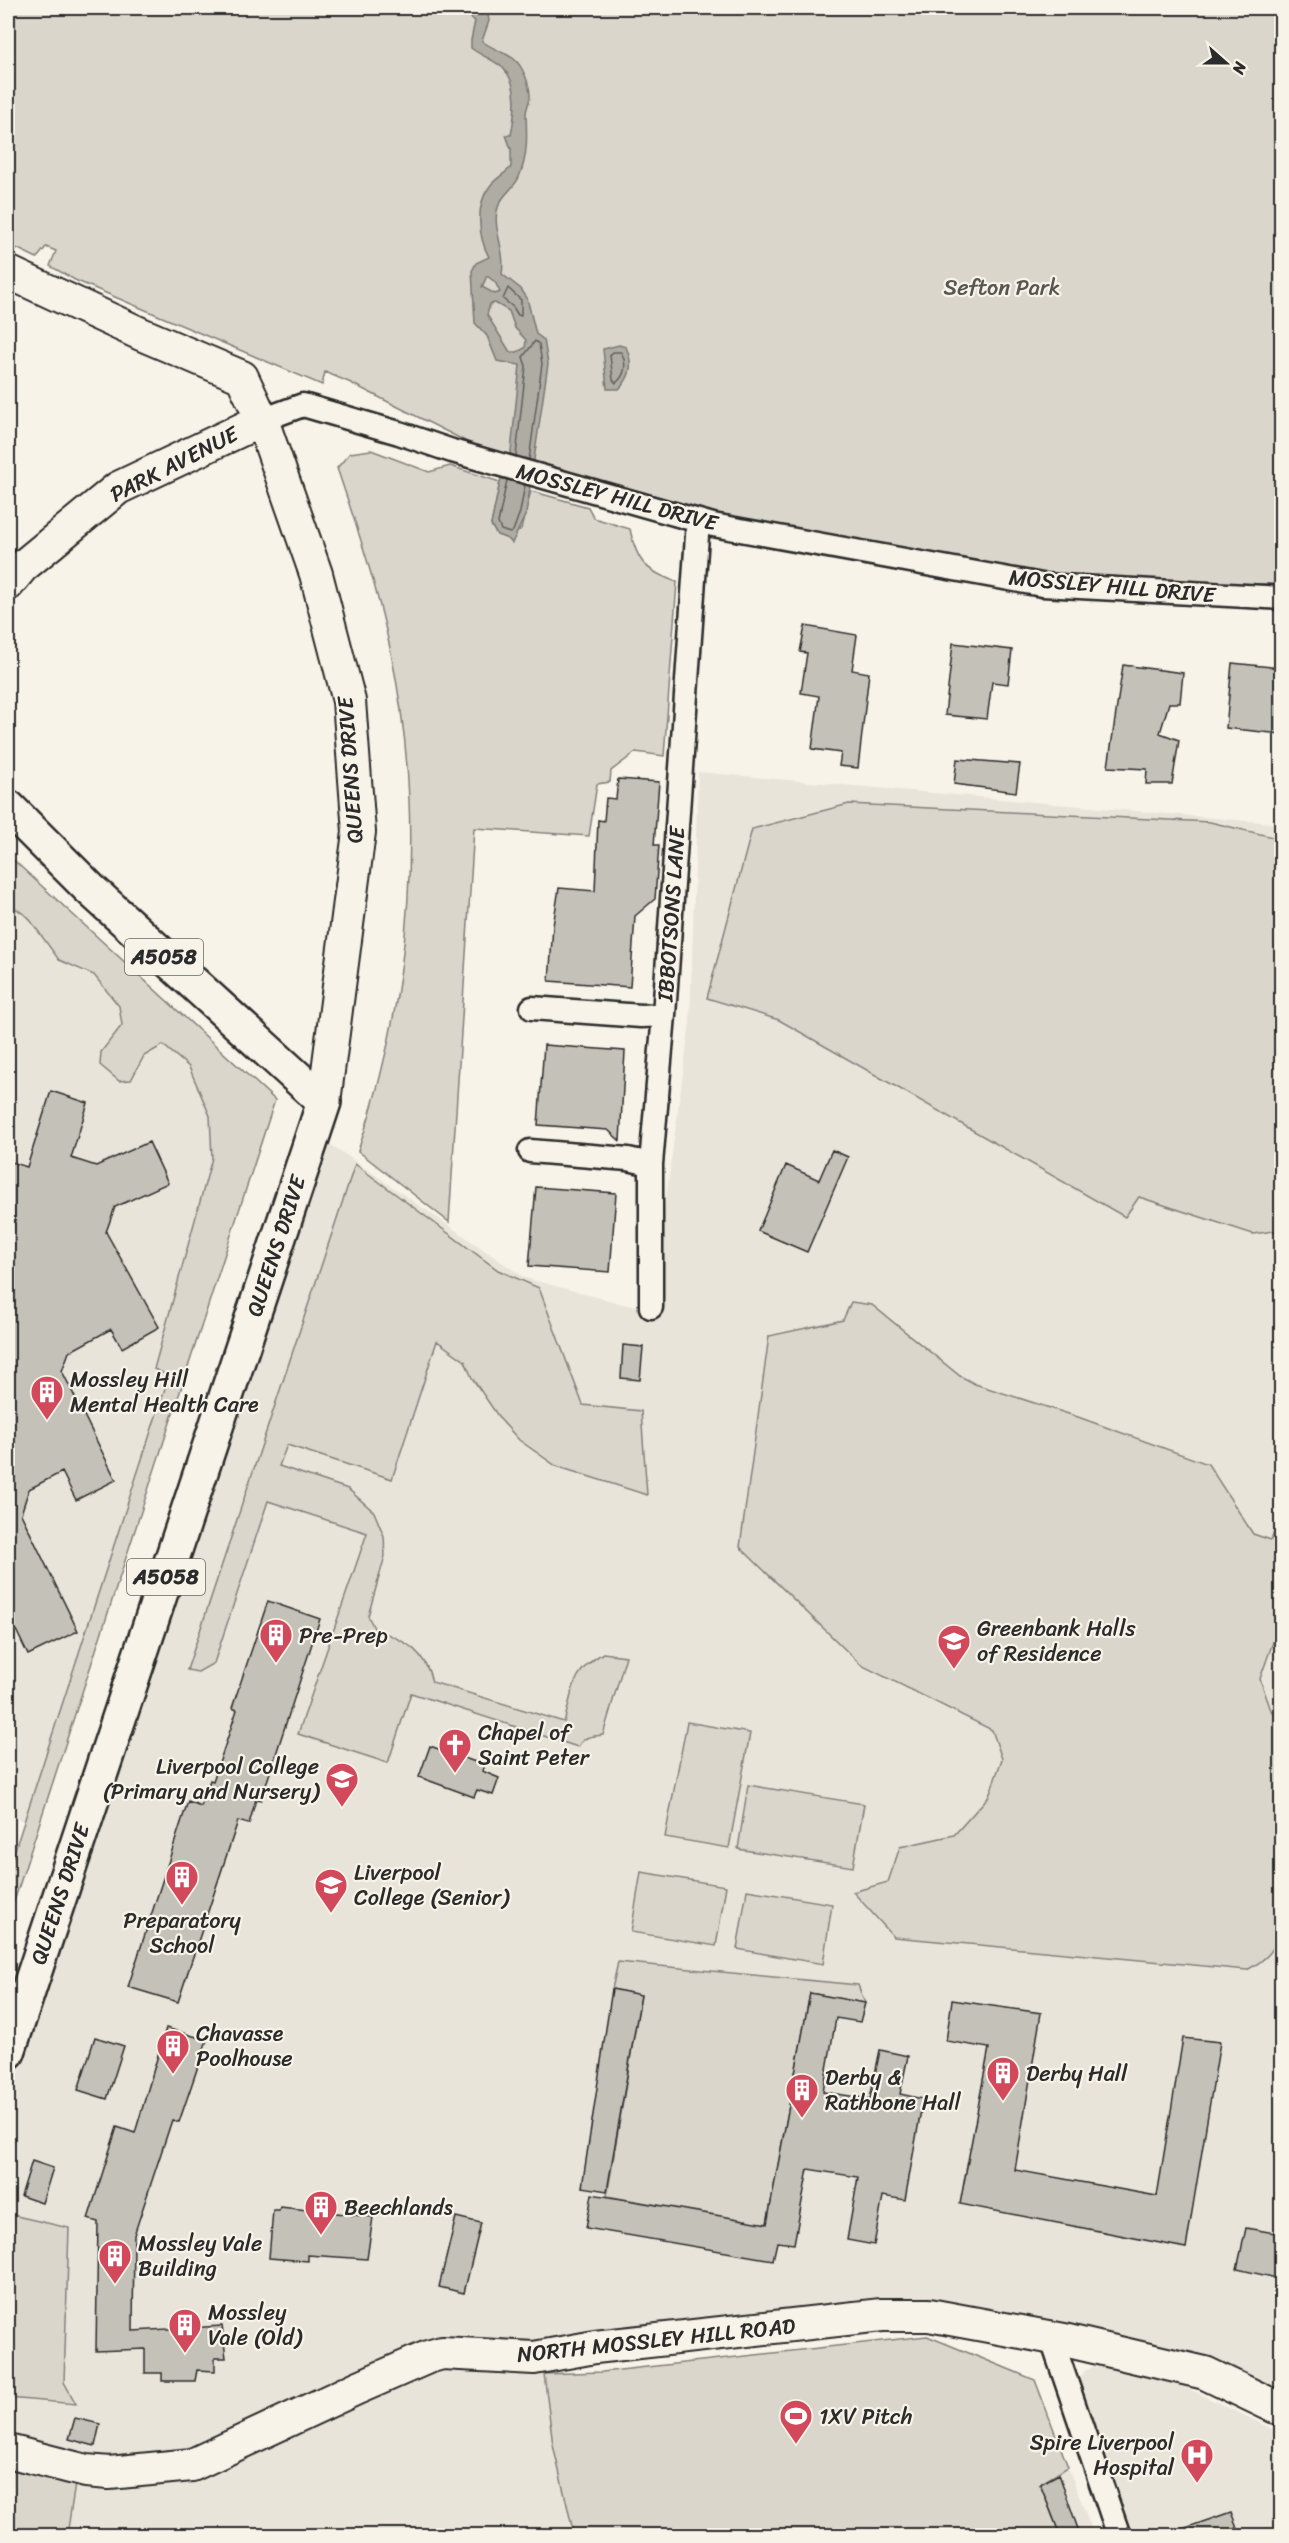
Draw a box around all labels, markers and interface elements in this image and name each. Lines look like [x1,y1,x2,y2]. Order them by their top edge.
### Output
north arrow [1196,33,1256,93]
text: N [1224,57,1255,79]
park label: Sefton Park [943,268,1061,307]
street label: PARK AVENUE [103,414,247,513]
street label: MOSSLEY HILL DRIVE [512,451,724,543]
street label: MOSSLEY HILL DRIVE [1007,558,1219,615]
street label: QUEENS DRIVE [325,694,375,845]
street label: IBBOTSONS LANE [645,824,697,1004]
road number: A5058 [125,939,203,975]
street label: QUEENS DRIVE [235,1169,318,1322]
place label: Mossley Hill Mental Health Care [70,1360,259,1424]
building icon: Mossley Hill Mental Health Care [29,1374,65,1421]
road number: A5058 [127,1559,205,1595]
place label: Greenbank Halls of Residence [977,1609,1136,1673]
place label: Pre-Prep [299,1616,388,1655]
building icon: Pre-Prep [258,1617,294,1664]
school or university icon: Greenbank Halls of Residence [936,1623,972,1670]
place label: Chapel of Saint Peter [478,1713,591,1777]
church icon: Chapel of Saint Peter [437,1727,473,1774]
place label: Liverpool College (Primary and Nursery) [103,1747,320,1811]
school or university icon: Liverpool College (Primary and Nursery) [324,1761,360,1808]
street label: QUEENS DRIVE [19,1817,102,1970]
place label: Liverpool College (Senior) [354,1853,510,1917]
building icon: Preparatory School [164,1859,200,1906]
school or university icon: Liverpool College (Senior) [313,1867,349,1914]
place label: Preparatory School [123,1901,241,1965]
place label: Chavasse Poolhouse [196,2014,293,2078]
building icon: Chavasse Poolhouse [155,2028,191,2075]
place label: Derby Hall [1026,2054,1128,2093]
building icon: Derby Hall [985,2055,1021,2102]
place label: Derby & Rathbone Hall [825,2058,962,2122]
building icon: Derby & Rathbone Hall [784,2072,820,2119]
place label: Beechlands [344,2188,453,2227]
building icon: Beechlands [303,2189,339,2236]
place label: Mossley Vale Building [138,2224,262,2288]
building icon: Mossley Vale Building [97,2238,133,2285]
place label: Mossley Vale (Old) [208,2293,303,2357]
street label: NORTH MOSSLEY HILL ROAD [515,2306,797,2374]
building icon: Mossley Vale (Old) [167,2307,203,2354]
place label: 1XV Pitch [819,2397,913,2436]
sports icon: 1XV Pitch [778,2398,814,2445]
place label: Spire Liverpool Hospital [1030,2423,1175,2487]
hospital icon: Spire Liverpool Hospital [1179,2437,1215,2484]

